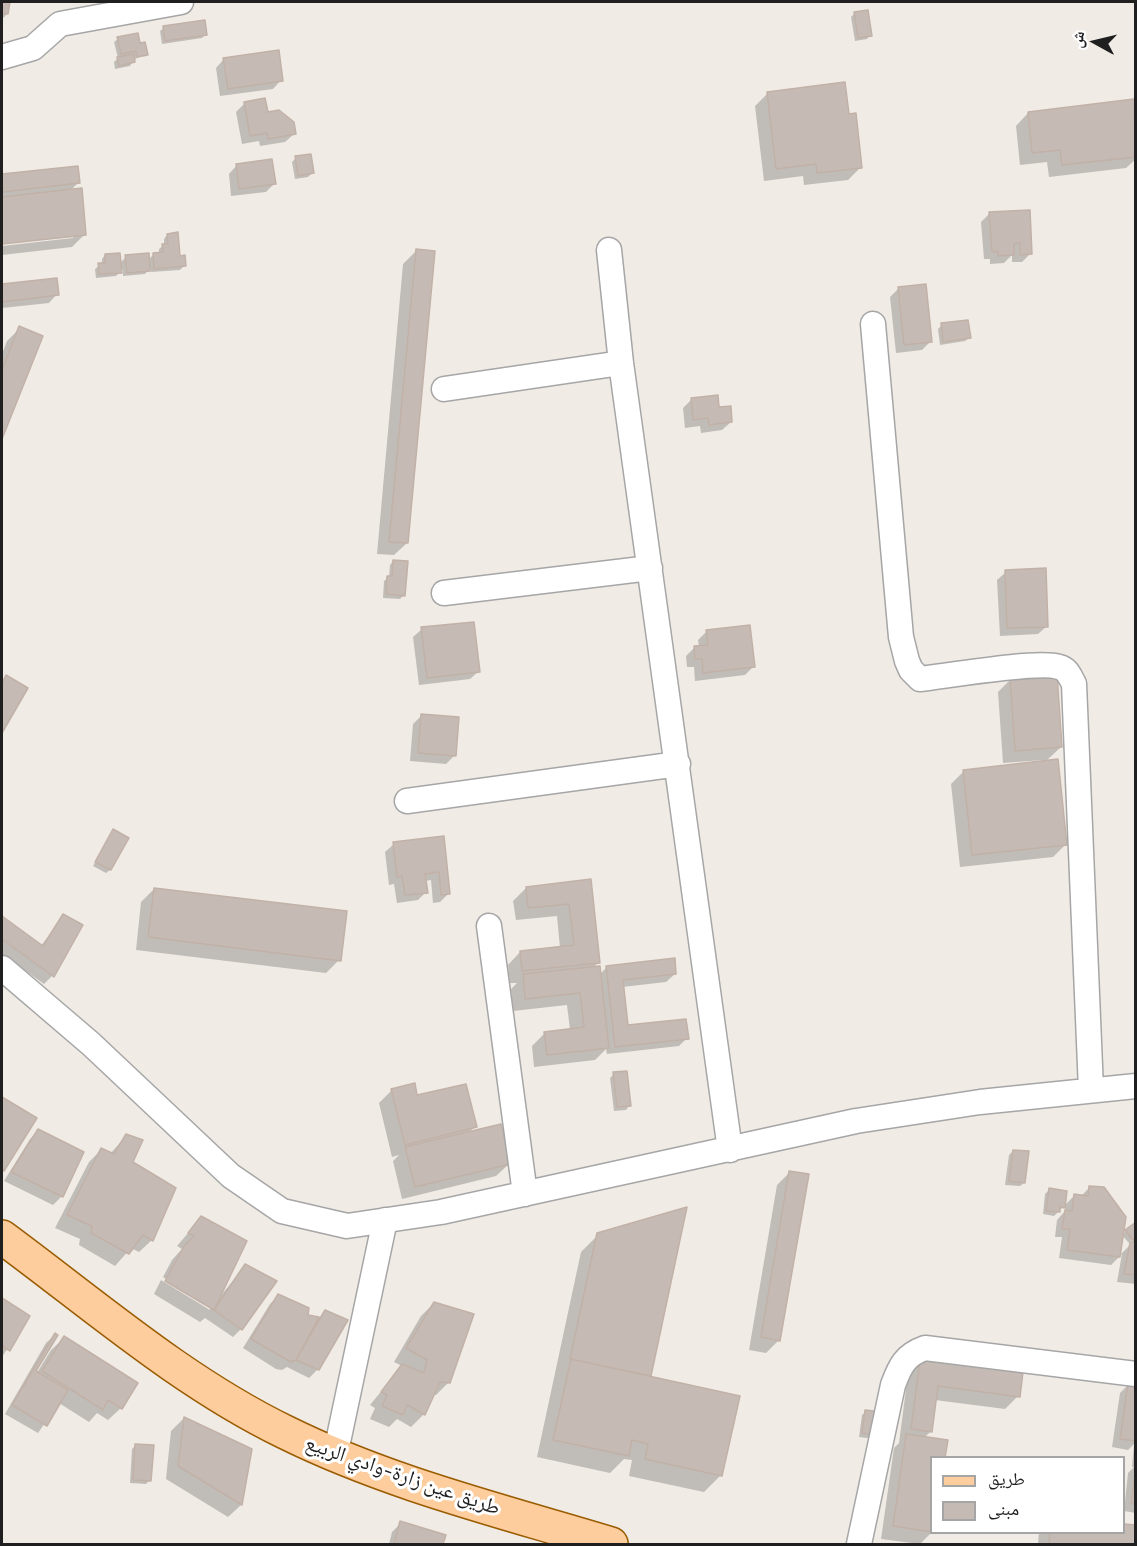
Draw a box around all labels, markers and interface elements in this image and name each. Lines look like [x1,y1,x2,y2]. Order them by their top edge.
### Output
north arrow [1065,12,1125,72]
text: ش [1066,30,1087,49]
street label: طريق عين زارة-وادي الربيع [302,1430,504,1520]
legend [930,1456,1125,1534]
text: طريق [988,1467,1025,1489]
text: مبنى [988,1497,1019,1519]

